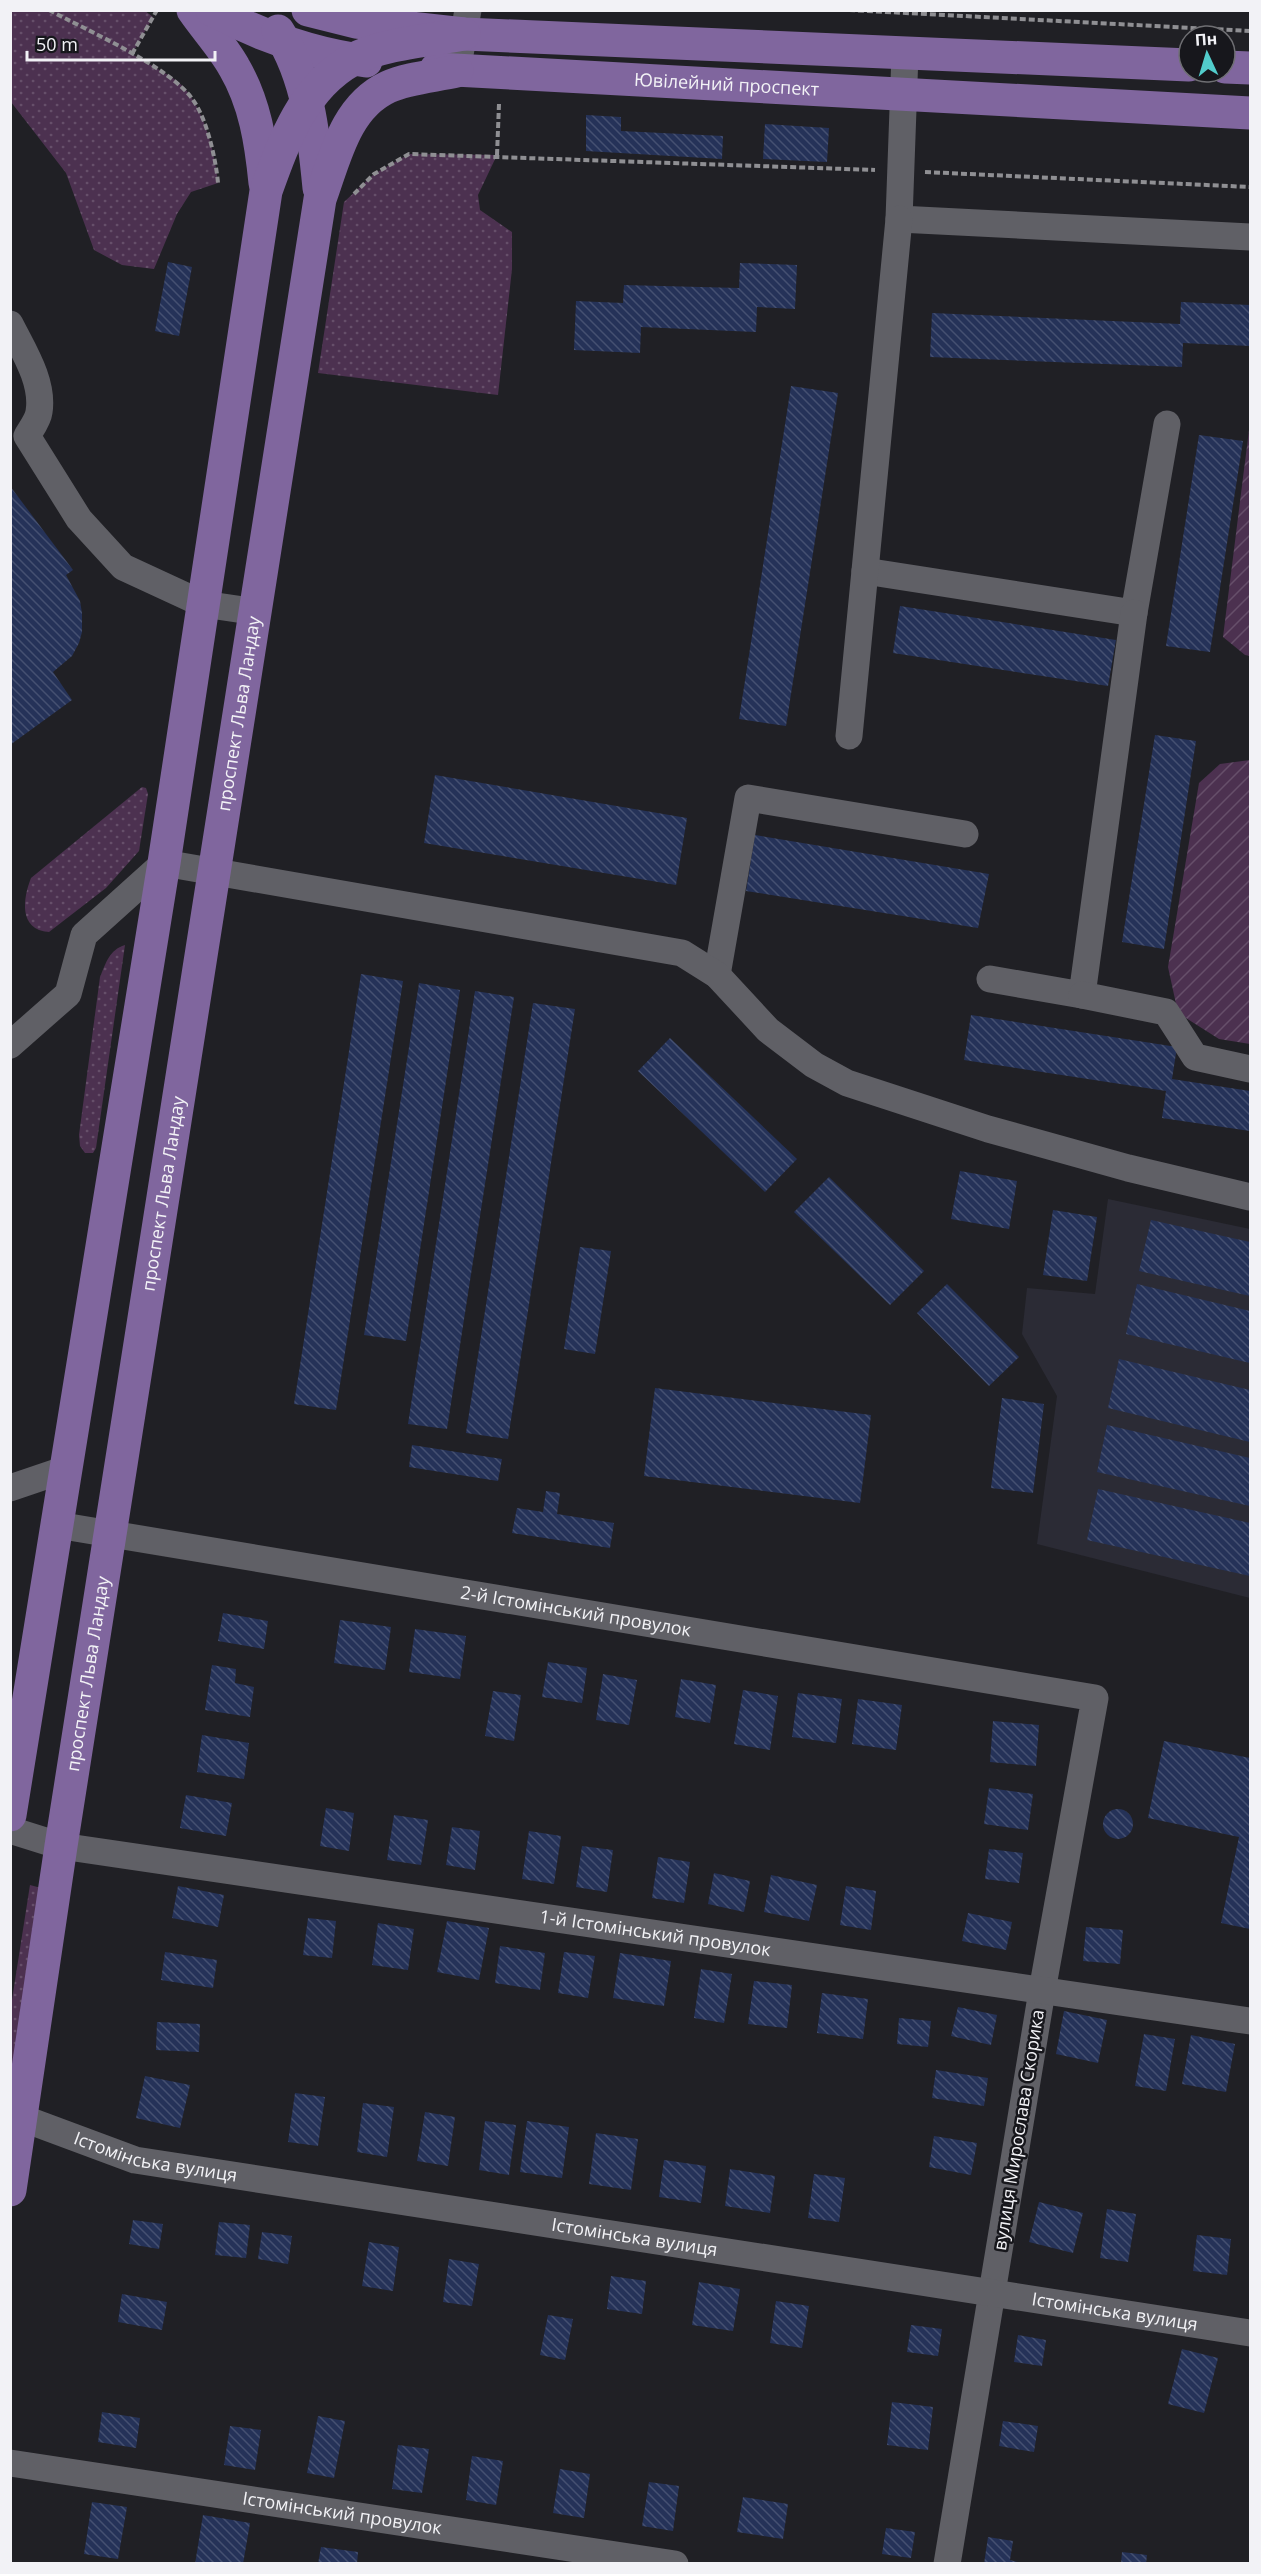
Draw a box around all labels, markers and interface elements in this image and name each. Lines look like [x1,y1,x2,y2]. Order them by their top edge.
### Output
scale bar [27,24,214,62]
north arrow [1177,24,1237,84]
text: Пн [1194,27,1218,51]
text: 50 m [36,32,78,56]
street label: Ювілейний проспект [633,67,820,101]
street label: проспект Льва Ландау [211,613,265,813]
street label: проспект Льва Ландау [135,1093,190,1293]
street label: проспект Льва Ландау [60,1573,114,1773]
street label: 2-й Істомінський провулок [459,1579,694,1642]
street label: 1-й Істомінський провулок [538,1904,773,1961]
street label: вулиця Мирослава Скорика [987,2008,1049,2252]
street label: Істомінська вулиця [71,2125,239,2187]
street label: Істомінська вулиця [550,2212,719,2261]
street label: Істомінська вулиця [1030,2286,1200,2336]
street label: Істомінський провулок [241,2486,444,2540]

